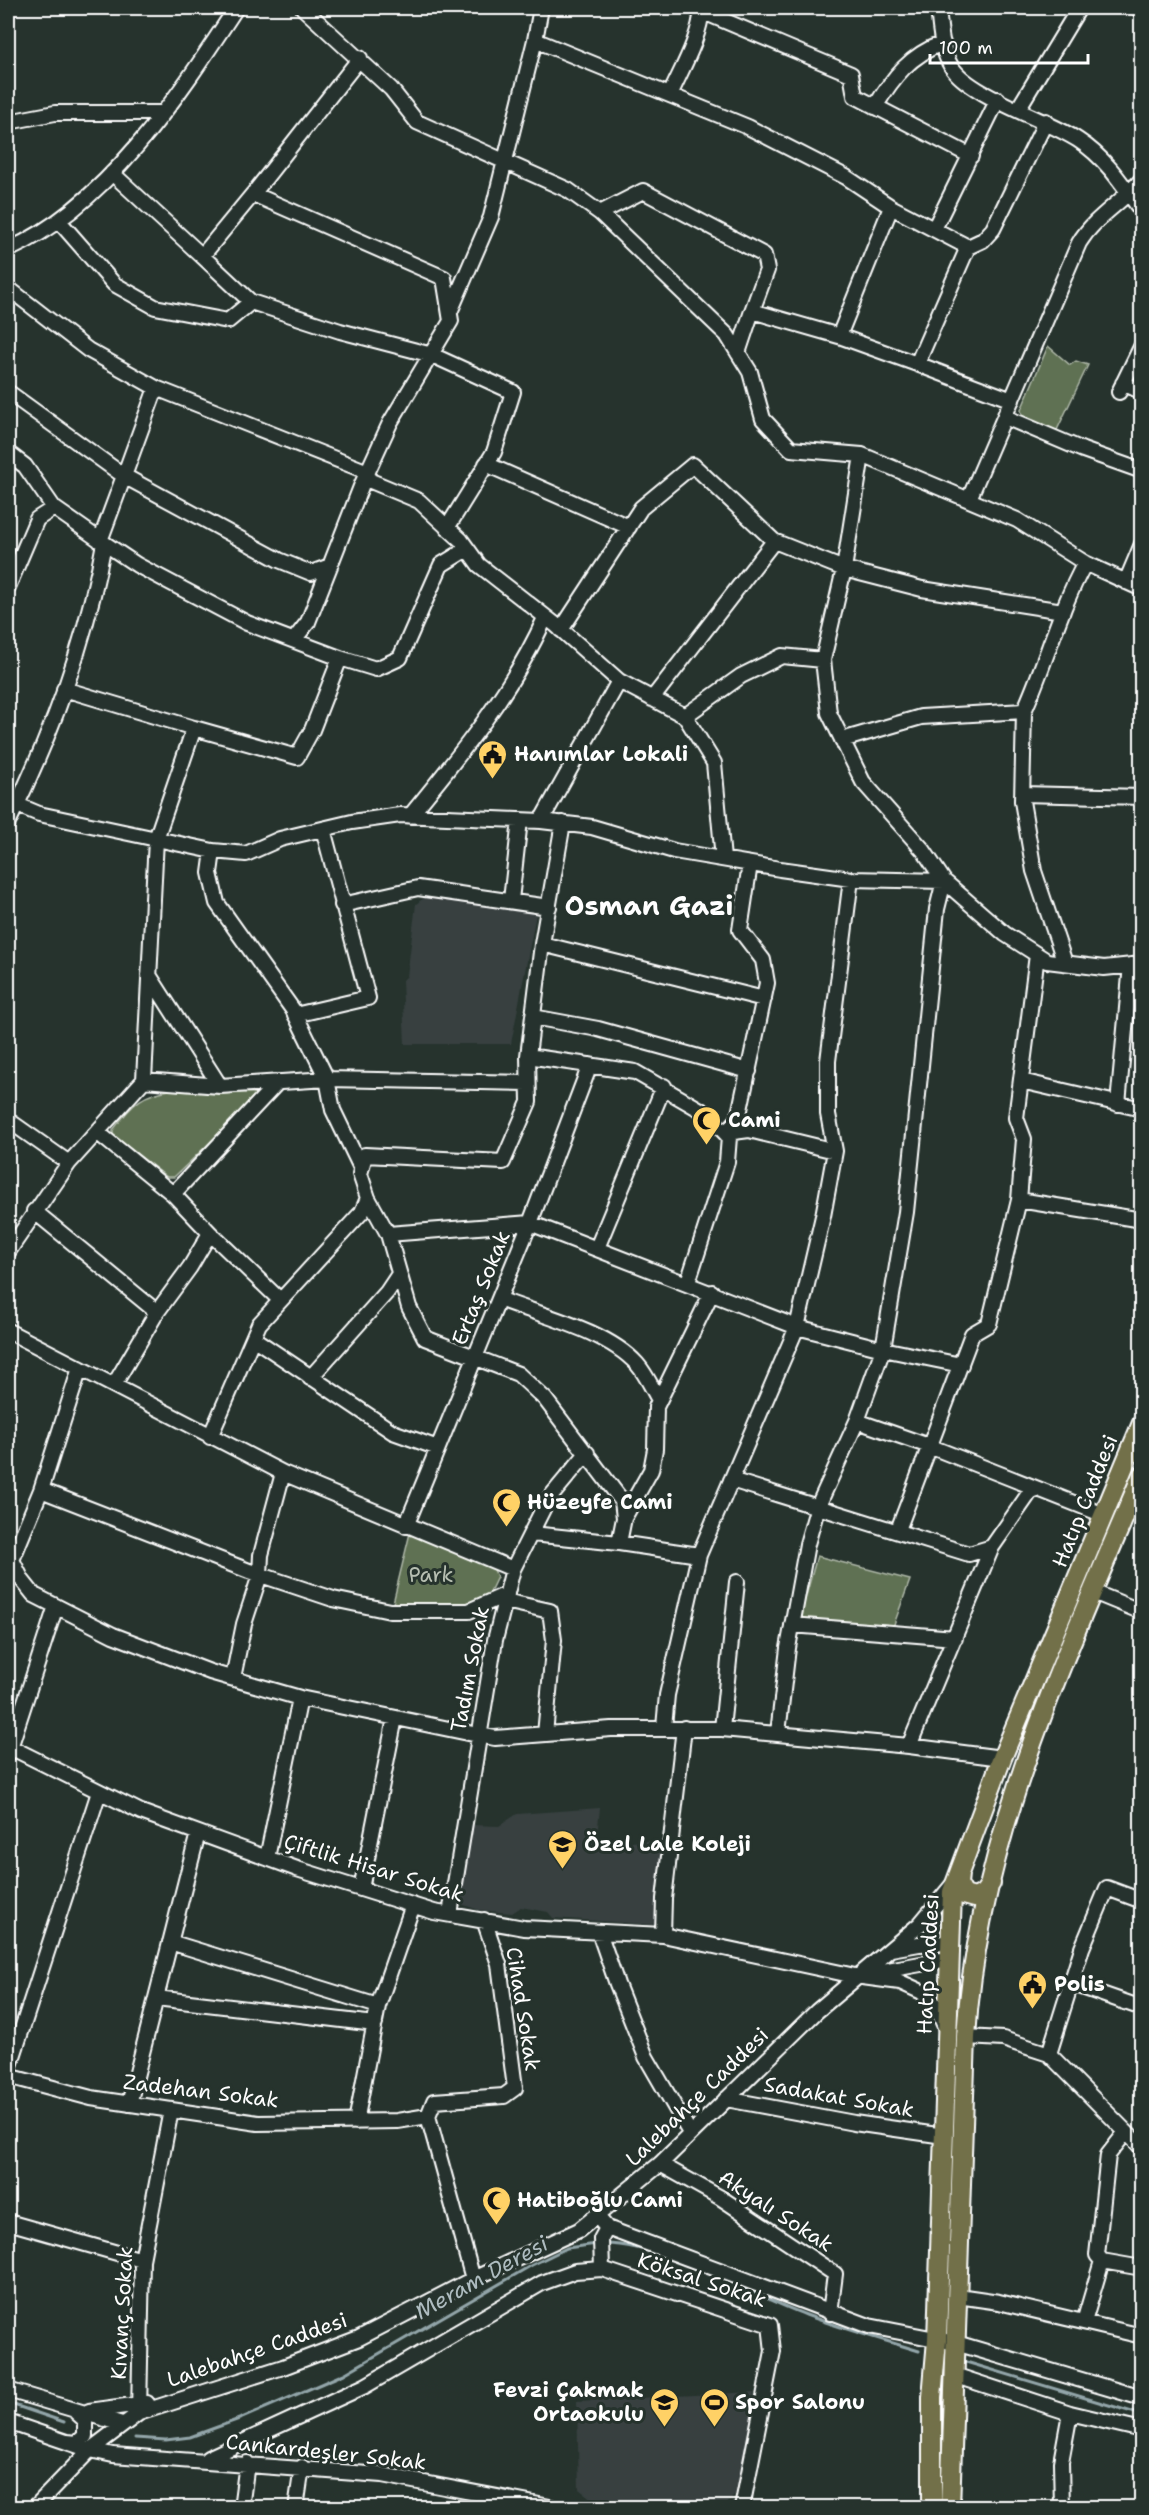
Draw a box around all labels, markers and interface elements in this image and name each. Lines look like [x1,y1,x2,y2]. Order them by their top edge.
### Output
scale bar [930,27,1088,65]
text: 100 m [939,36,993,60]
public building icon: Hanımlar Lokali [477,738,509,780]
place label: Hanımlar Lokali [514,740,688,768]
district label: Osman Gazi [564,887,734,924]
mosque icon: Cami [691,1104,723,1146]
place label: Cami [728,1106,781,1134]
street label: Ertaş Sokak [445,1227,517,1349]
street label: Hatıp Caddesi [1046,1430,1124,1572]
mosque icon: Hüzeyfe Cami [490,1486,522,1528]
place label: Hüzeyfe Cami [527,1488,673,1516]
park label: Park [408,1561,454,1589]
street label: Tadım Sokak [444,1604,496,1734]
street label: Çiftlik Hisar Sokak [281,1827,467,1909]
school or university icon: Özel Lale Koleji [547,1828,579,1870]
place label: Özel Lale Koleji [584,1830,751,1858]
street label: Hatıp Caddesi [910,1893,946,2035]
street label: Cihad Sokak [499,1945,547,2073]
public building icon: Polis [1017,1968,1049,2010]
place label: Polis [1054,1970,1105,1998]
street label: Lalebahçe Caddesi [619,2021,775,2173]
street label: Zadehan Sokak [122,2068,280,2114]
street label: Sadakat Sokak [762,2070,916,2124]
street label: Akyalı Sokak [713,2163,839,2259]
mosque icon: Hatiboğlu Cami [480,2184,512,2226]
place label: Hatiboğlu Cami [517,2186,683,2214]
water label: Meram Deresi [409,2229,554,2326]
street label: Kıvanç Sokak [105,2246,139,2380]
street label: Köksal Sokak [634,2246,770,2314]
street label: Lalebahçe Caddesi [163,2306,351,2394]
place label: Fevzi Çakmak Ortaokulu [493,2376,644,2428]
school or university icon: Fevzi Çakmak Ortaokulu [649,2386,681,2428]
sports icon: Spor Salonu [698,2386,730,2428]
place label: Spor Salonu [735,2388,865,2416]
street label: Cankardeşler Sokak [224,2428,428,2476]

